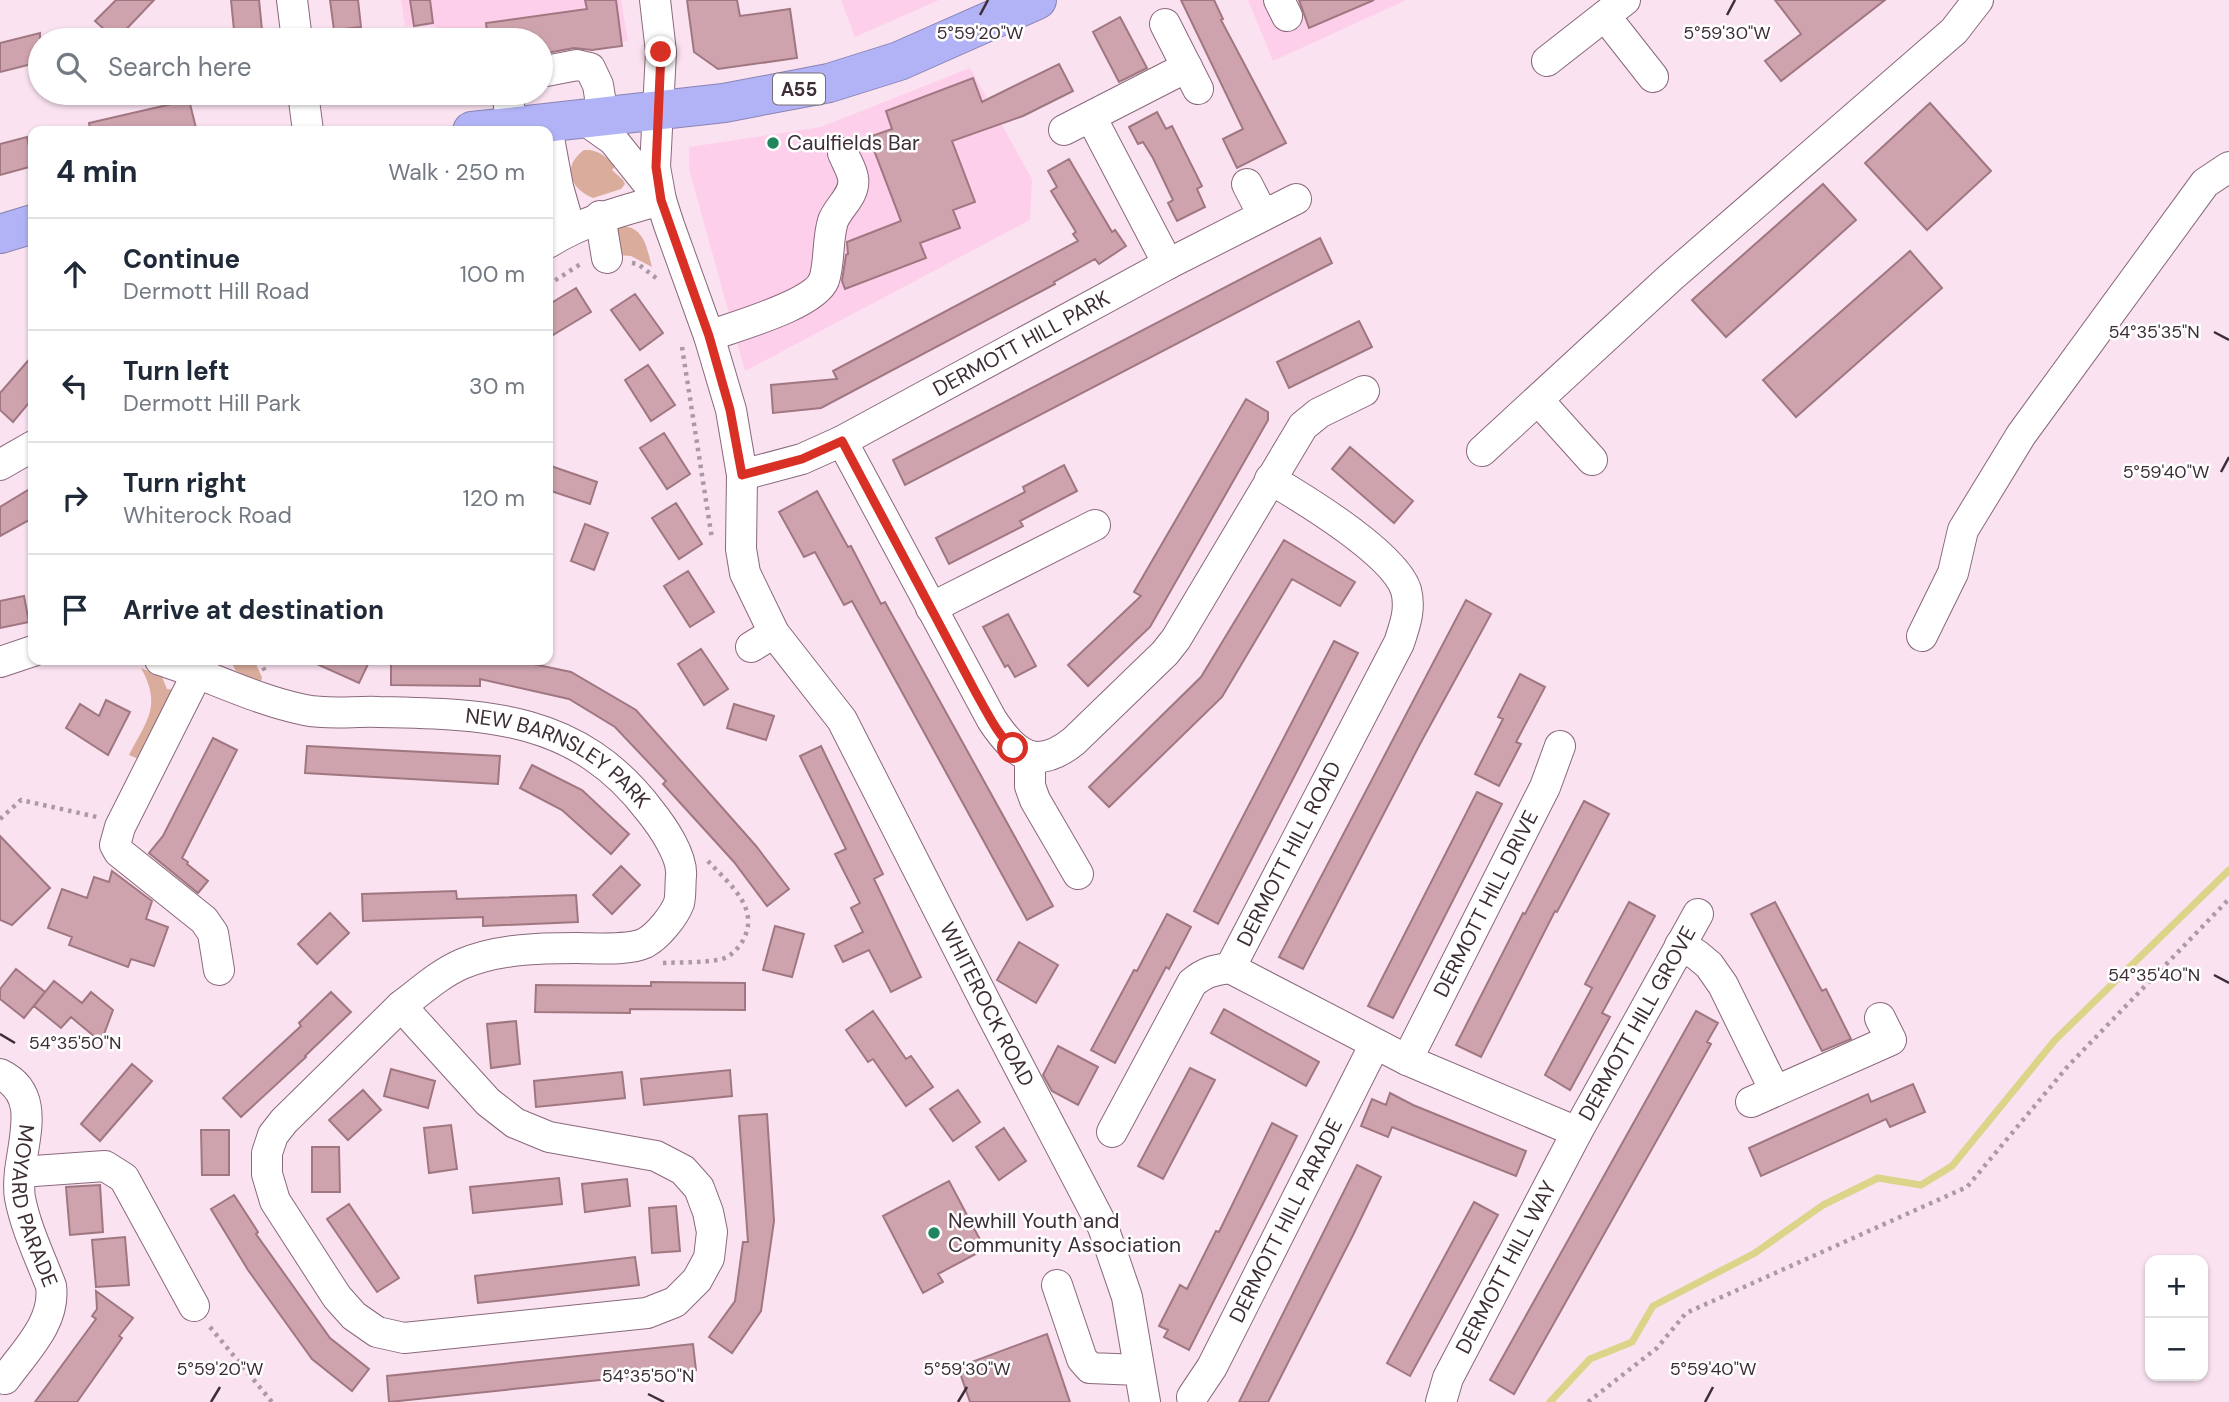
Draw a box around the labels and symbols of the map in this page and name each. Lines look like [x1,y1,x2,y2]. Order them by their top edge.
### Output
text: 5°59'20"W [937,21,1023,45]
text: 5°59'30"W [1683,21,1771,45]
route end [645,36,676,67]
road number: A55 [773,74,825,104]
place label: Caulfields Bar [787,129,920,157]
marker: Caulfields Bar [765,135,781,151]
street label: DERMOTT HILL PARK [928,284,1115,403]
text: 54°35'35"N [2108,320,2200,344]
text: 5°59'40"W [2123,460,2209,484]
street label: NEW BARNSLEY PARK [464,702,656,814]
route start [997,732,1028,763]
street label: DERMOTT HILL ROAD [1230,757,1348,951]
street label: DERMOTT HILL DRIVE [1427,806,1545,1002]
street label: WHITEROCK ROAD [933,918,1041,1091]
street label: DERMOTT HILL GROVE [1572,921,1702,1126]
text: 54°35'40"N [2108,963,2200,987]
text: 54°35'50"N [29,1031,121,1055]
street label: DERMOTT HILL PARADE [1223,1114,1349,1327]
street label: MOYARD PARADE [5,1123,64,1291]
street label: DERMOTT HILL WAY [1449,1176,1563,1359]
place label: Newhill Youth and Community Association [948,1207,1181,1259]
marker: Newhill Youth and Community Association [926,1225,942,1241]
text: 5°59'20"W [177,1357,263,1381]
text: 5°59'30"W [923,1357,1011,1381]
text: 5°59'40"W [1670,1357,1756,1381]
text: 54°35'50"N [602,1364,694,1388]

